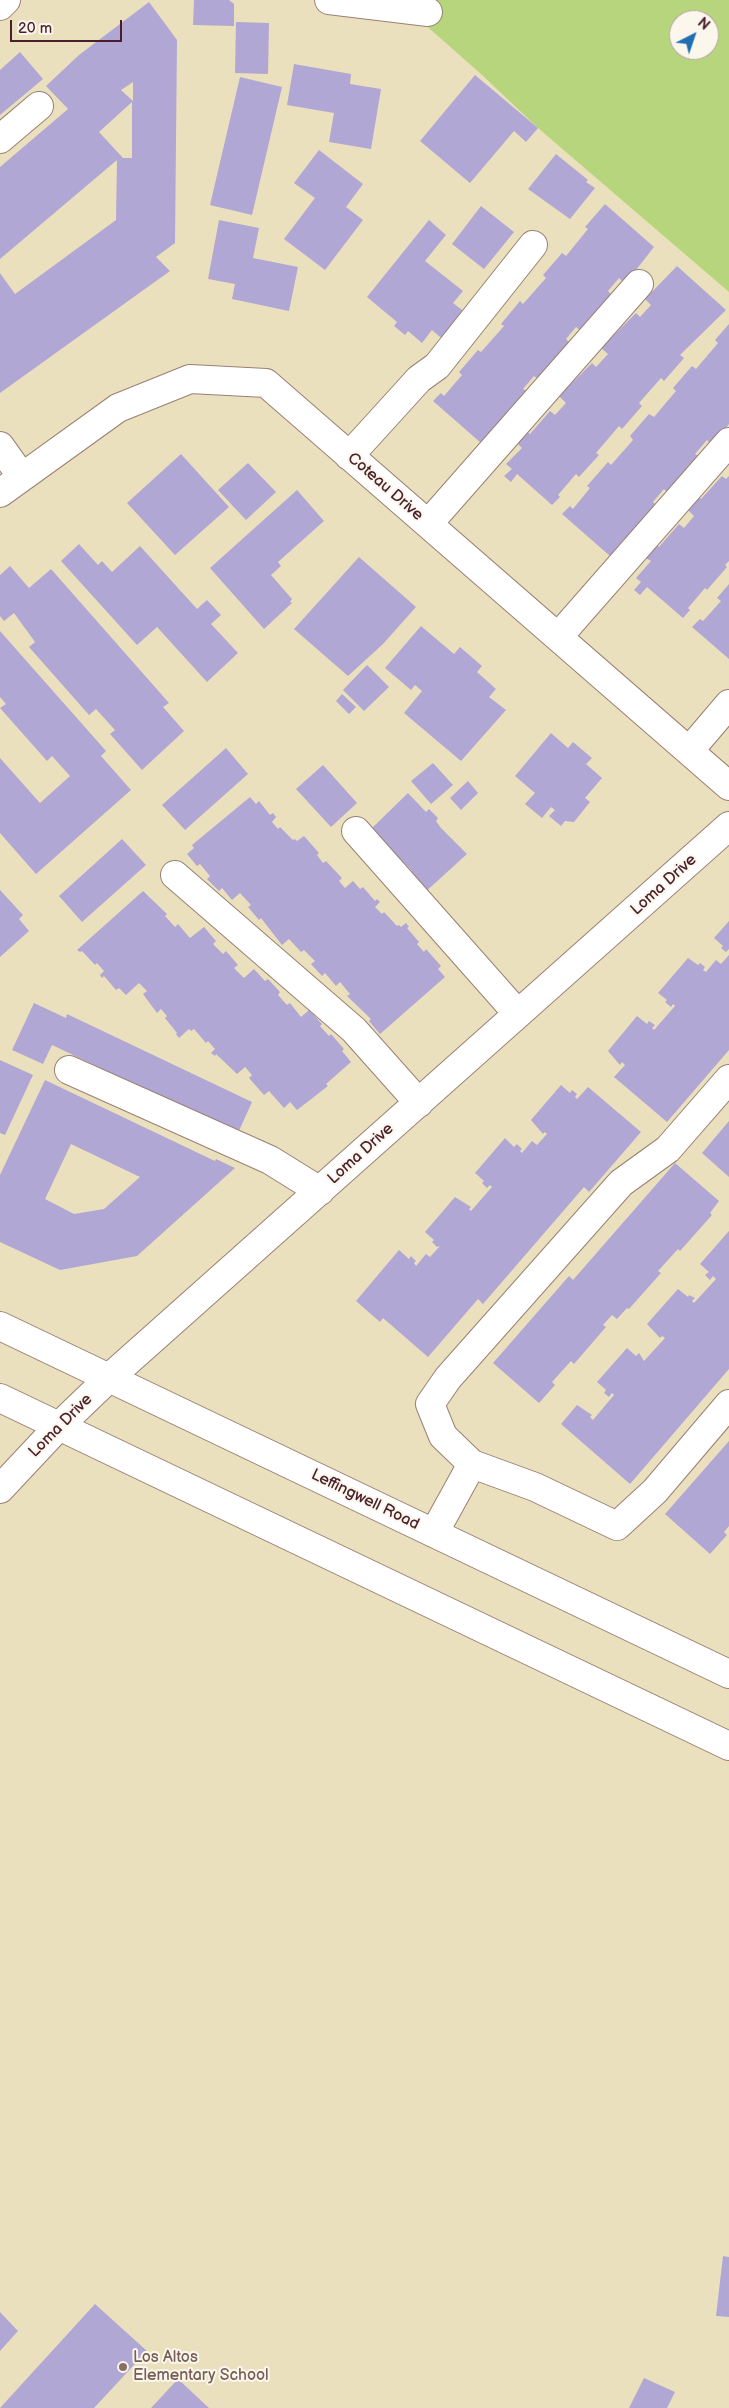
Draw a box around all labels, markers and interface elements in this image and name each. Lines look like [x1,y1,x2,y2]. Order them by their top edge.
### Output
scale bar [12,10,125,42]
north arrow [669,10,719,60]
text: N [694,14,713,34]
text: 20 m [18,19,52,38]
street label: Coteau Drive [343,449,427,525]
street label: Loma Drive [627,850,701,920]
street label: Loma Drive [324,1119,398,1189]
street label: Loma Drive [25,1390,97,1462]
street label: Leffingwell Road [308,1465,422,1535]
place label: Los Altos Elementary School [133,2348,269,2386]
marker: Los Altos Elementary School [117,2361,129,2373]

